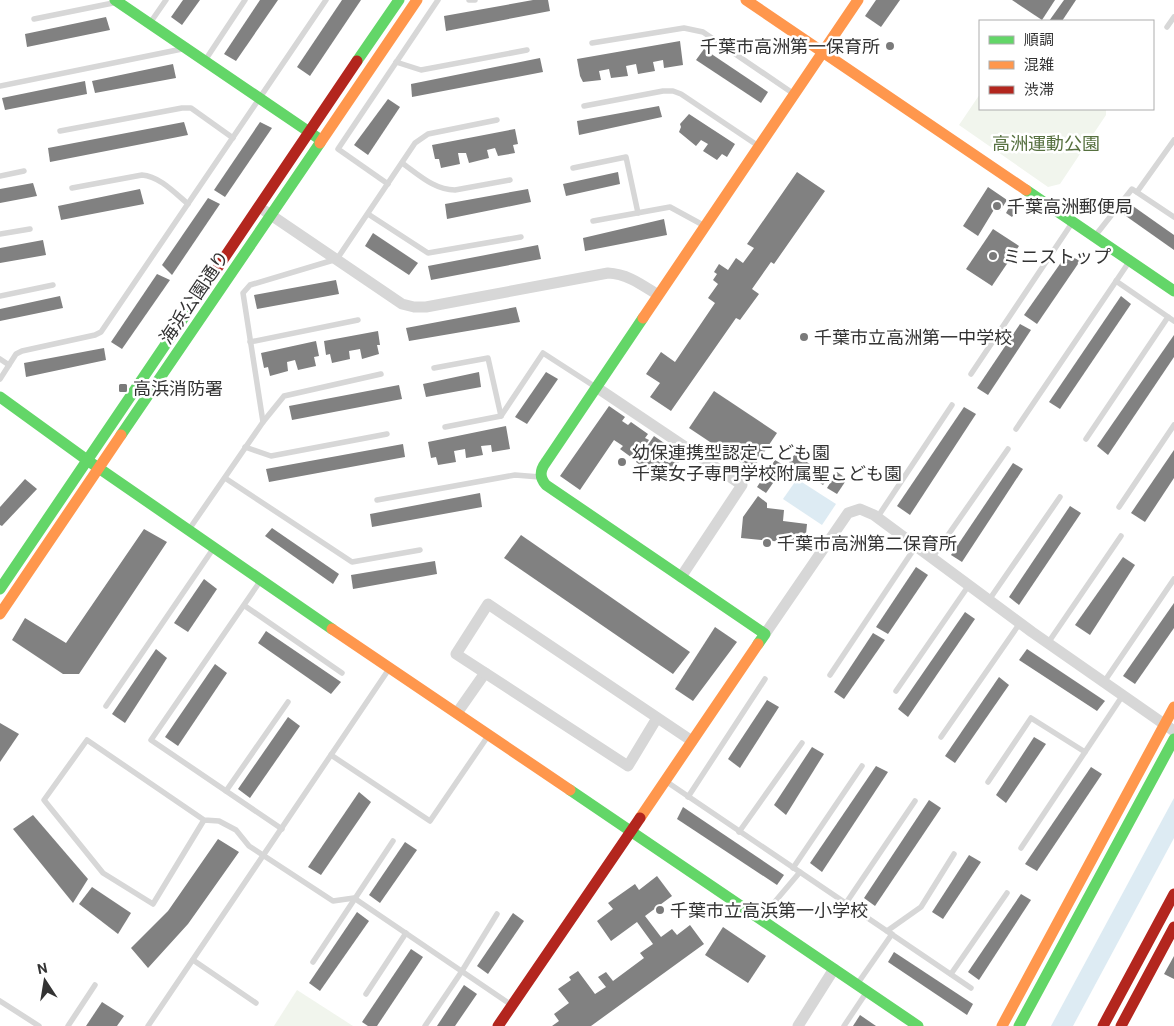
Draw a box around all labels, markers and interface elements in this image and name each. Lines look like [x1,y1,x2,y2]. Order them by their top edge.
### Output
legend [979,20,1154,110]
text: 順調 [1024,31,1054,49]
place label: 千葉市高洲第一保育所 [700,36,880,57]
marker: 千葉市高洲第一保育所 [884,40,896,52]
text: 混雑 [1024,56,1054,74]
text: 渋滞 [1024,81,1054,99]
park label: 高洲運動公園 [992,133,1100,154]
place label: 千葉高洲郵便局 [1007,196,1133,217]
marker: 千葉高洲郵便局 [991,200,1003,212]
street label: 海浜公園通り [155,246,233,348]
place label: ミニストップ [1003,246,1111,267]
marker: ミニストップ [987,250,999,262]
place label: 千葉市立高洲第一中学校 [814,327,1012,348]
marker: 千葉市立高洲第一中学校 [798,331,810,343]
place label: 高浜消防署 [133,378,223,399]
marker: 高浜消防署 [117,382,129,394]
place label: 幼保連携型認定こども園 千葉女子専門学校附属聖こども園 [632,442,902,484]
marker: 幼保連携型認定こども園 千葉女子専門学校附属聖こども園 [616,456,628,468]
place label: 千葉市高洲第二保育所 [777,533,957,554]
marker: 千葉市高洲第二保育所 [761,537,773,549]
place label: 千葉市立高浜第一小学校 [670,900,868,921]
marker: 千葉市立高浜第一小学校 [654,904,666,916]
north arrow [20,956,70,1006]
text: N [36,959,49,977]

